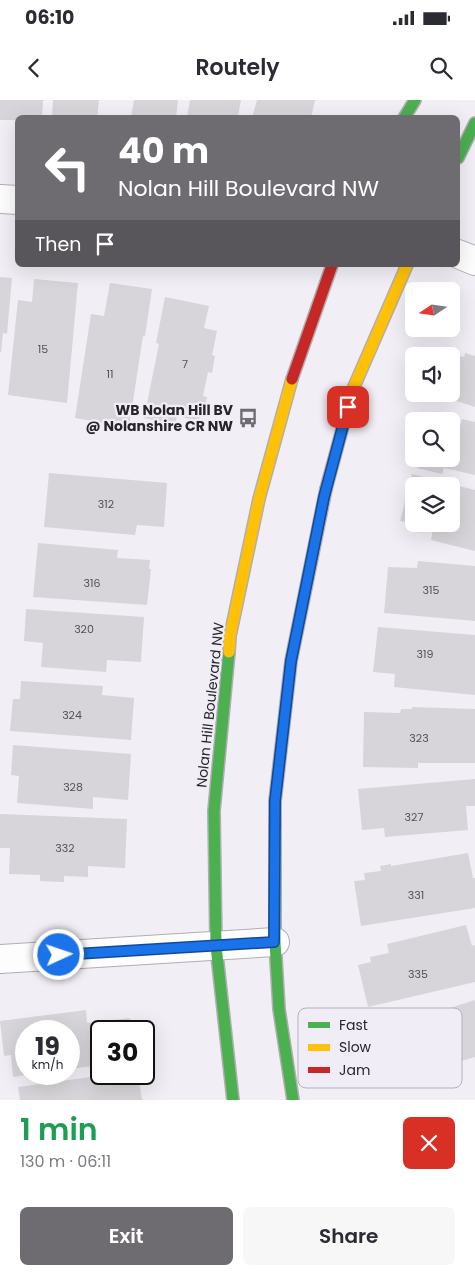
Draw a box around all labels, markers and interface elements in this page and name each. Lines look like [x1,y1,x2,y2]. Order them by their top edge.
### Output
text: 06:10 [25,4,74,31]
text: Routely [195,52,280,83]
icon: back [20,54,48,82]
icon: search [427,54,455,82]
text: 40 m [118,126,209,175]
icon: left [35,135,100,200]
text: Nolan Hill Boulevard NW [118,173,379,204]
icon: arrive [91,230,119,258]
text: Then [35,231,81,258]
north arrow [405,282,460,338]
map controls [405,282,460,532]
house number: 15 [38,341,48,357]
button: sound [405,347,460,402]
house number: 7 [182,356,188,372]
house number: 11 [106,366,114,382]
pin [327,386,369,428]
icon: arrive [334,393,362,421]
place label: WB Nolan Hill BV @ Nolanshire CR NW [85,400,234,436]
bus stop icon: WB Nolan Hill BV @ Nolanshire CR NW [237,407,259,429]
button: search [405,412,460,467]
button: layers [405,477,460,532]
house number: 312 [98,496,114,512]
house number: 316 [84,575,101,591]
house number: 315 [423,582,440,598]
house number: 320 [74,621,94,637]
street label: Nolan Hill Boulevard NW [191,621,229,789]
house number: 319 [417,646,434,662]
house number: 324 [62,707,82,723]
house number: 323 [409,730,429,746]
house number: 328 [63,779,83,795]
house number: 327 [405,809,423,825]
house number: 332 [55,840,75,856]
house number: 331 [408,887,424,903]
position arrow [32,928,84,980]
house number: 335 [408,966,428,982]
legend [298,1008,462,1088]
text: Fast [339,1015,368,1035]
speed limit sign: 30 [90,1020,155,1085]
text: 19 [35,1029,60,1064]
text: Slow [339,1037,372,1057]
text: km/h [32,1056,63,1073]
text: Jam [339,1060,370,1080]
text: 1 min [20,1108,98,1151]
button: close [403,1117,455,1169]
text: 130 m · 06:11 [20,1150,111,1173]
button: Exit [20,1207,233,1265]
button: Share [243,1207,455,1265]

